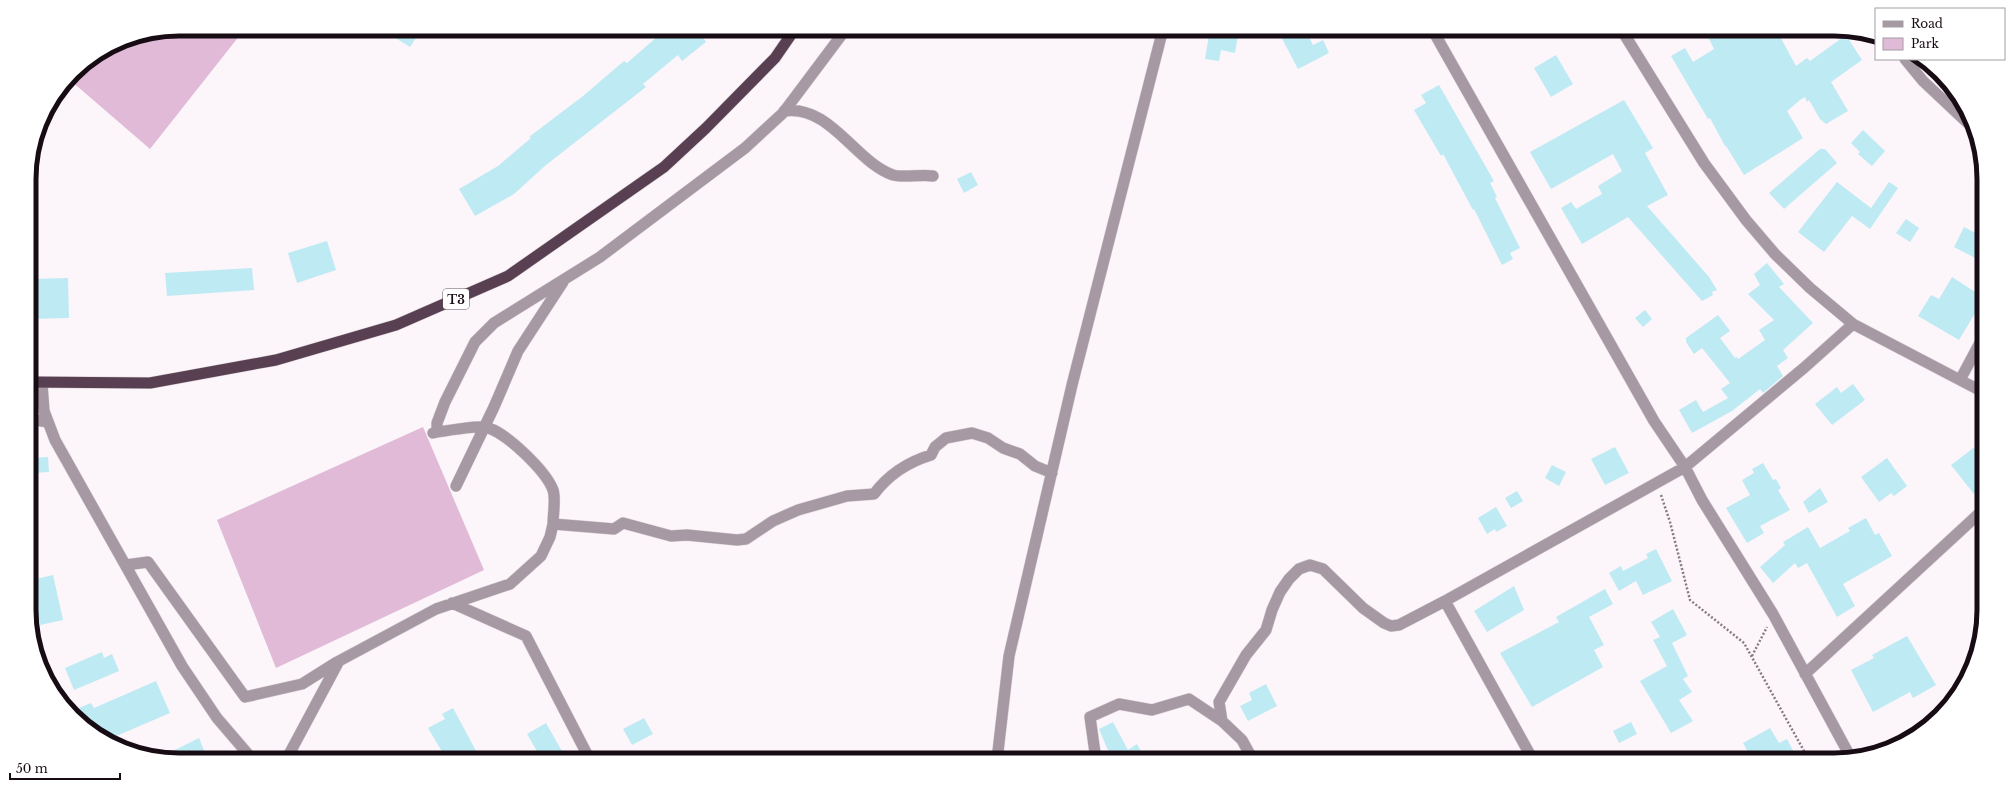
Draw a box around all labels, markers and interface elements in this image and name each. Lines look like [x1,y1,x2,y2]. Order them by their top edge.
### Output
legend [1875,8,2005,60]
text: Road [1911,16,1943,31]
text: Park [1911,36,1939,51]
road number: T3 [443,289,469,309]
scale bar [10,755,120,781]
text: 50 m [16,761,48,776]

